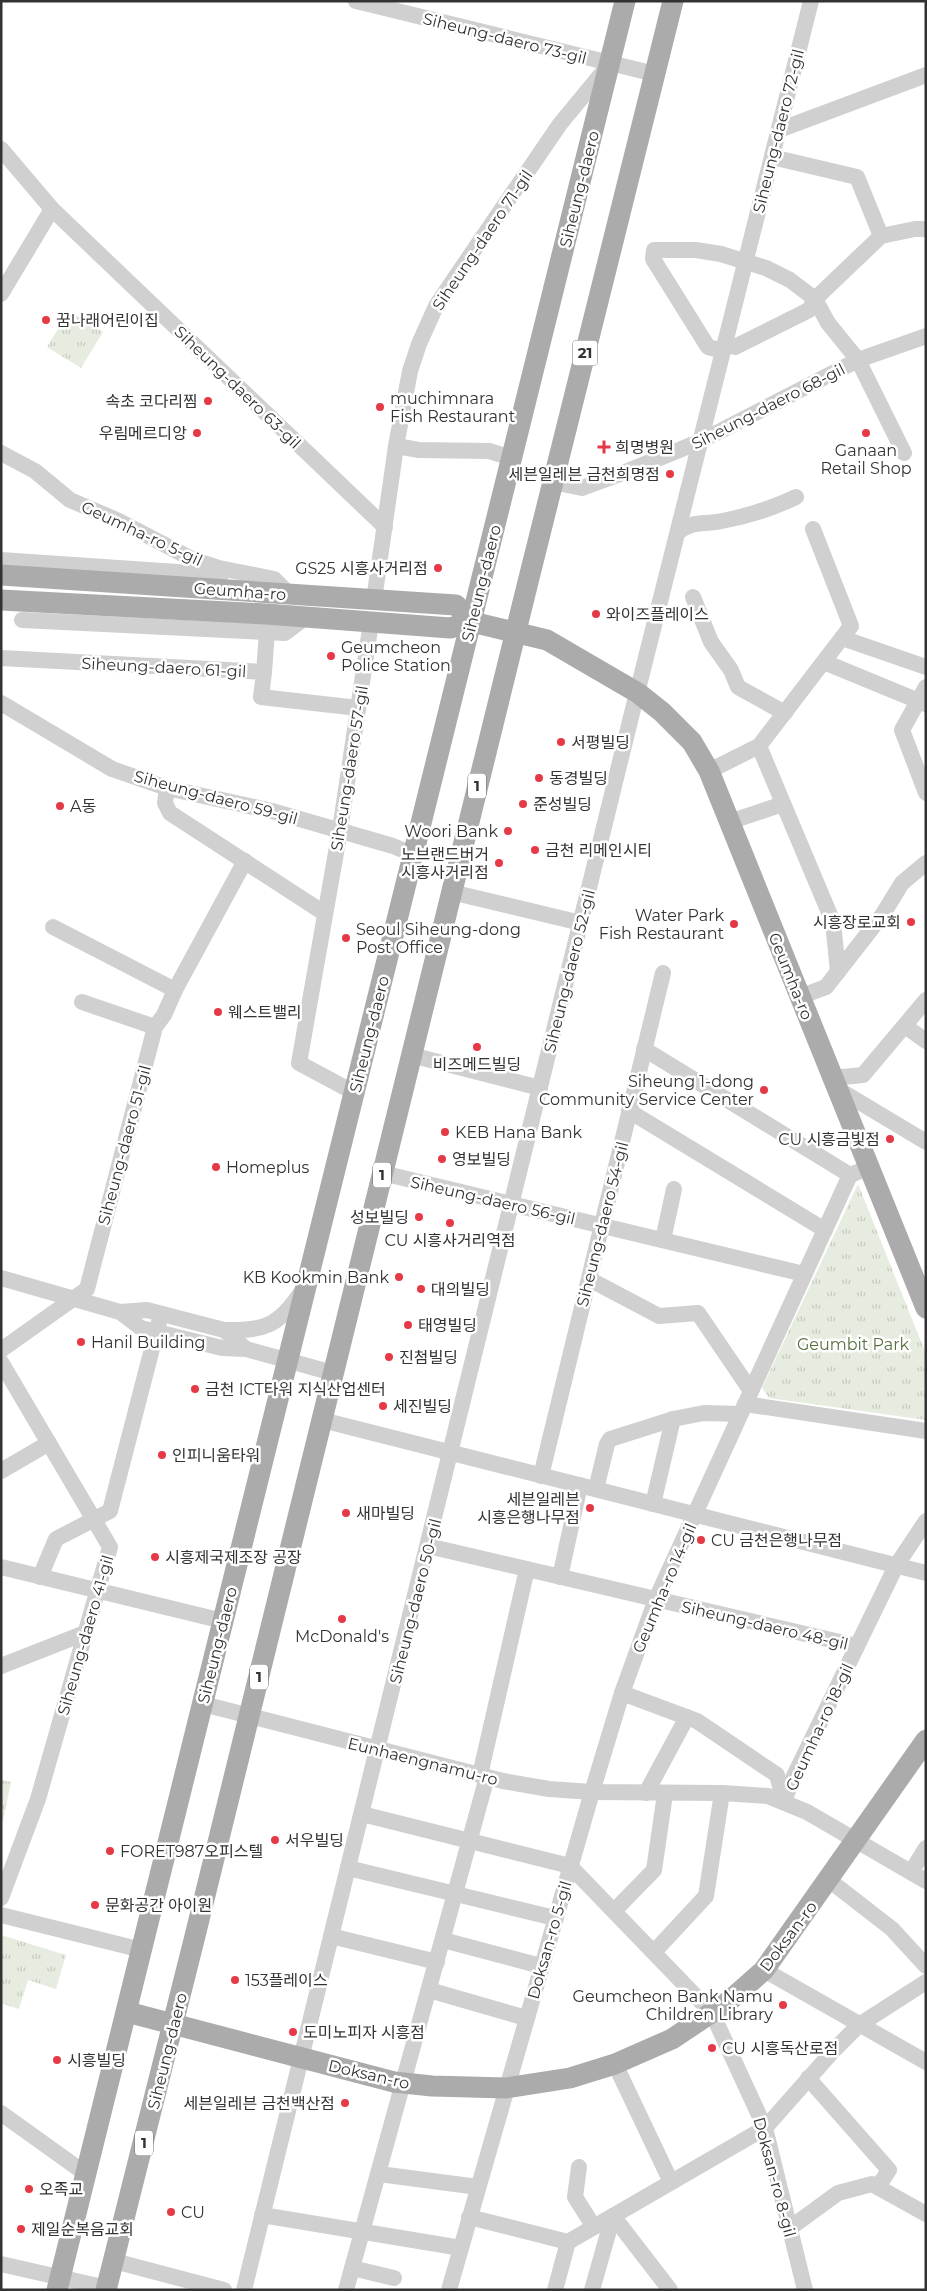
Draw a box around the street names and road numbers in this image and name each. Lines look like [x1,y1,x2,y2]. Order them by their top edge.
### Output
street label: Siheung-daero 73-gil [421,9,589,68]
street label: Siheung-daero 72-gil [749,47,808,215]
street label: Siheung-daero [556,129,603,249]
street label: Siheung-daero 71-gil [428,167,536,314]
street label: Siheung-daero 63-gil [170,322,305,453]
road number: 21 [572,340,598,366]
street label: Siheung-daero 68-gil [688,359,848,453]
street label: Geumha-ro 5-gil [78,497,205,570]
street label: Siheung-daero [458,523,505,643]
street label: Geumha-ro [193,579,287,604]
street label: Siheung-daero 61-gil [81,654,247,681]
street label: Siheung-daero 57-gil [327,684,372,852]
street label: Siheung-daero 59-gil [132,766,300,828]
road number: 1 [468,774,486,798]
street label: Siheung-daero 52-gil [540,888,599,1055]
street label: Geumha-ro [764,930,817,1023]
street label: Siheung-daero [346,974,393,1094]
street label: Siheung-daero 51-gil [94,1063,155,1227]
street label: Siheung-daero 54-gil [573,1140,632,1309]
road number: 1 [373,1162,391,1188]
street label: Siheung-daero 56-gil [409,1172,577,1229]
street label: Siheung-daero 50-gil [386,1517,445,1686]
street label: Geumha-ro 14-gil [629,1521,700,1656]
street label: Siheung-daero 41-gil [54,1553,117,1717]
street label: Siheung-daero [194,1585,241,1705]
street label: Siheung-daero 48-gil [680,1597,850,1654]
street label: Geumha-ro 18-gil [782,1660,857,1794]
road number: 1 [250,1664,268,1690]
street label: Eunhaengnamu-ro [346,1734,500,1789]
street label: Doksan-ro 5-gil [524,1879,575,2001]
street label: Doksan-ro [756,1897,821,1975]
street label: Siheung-daero [144,1991,191,2111]
street label: Doksan-ro [326,2056,411,2093]
street label: Doksan-ro 8-gil [749,2115,800,2239]
road number: 1 [135,2130,153,2156]

